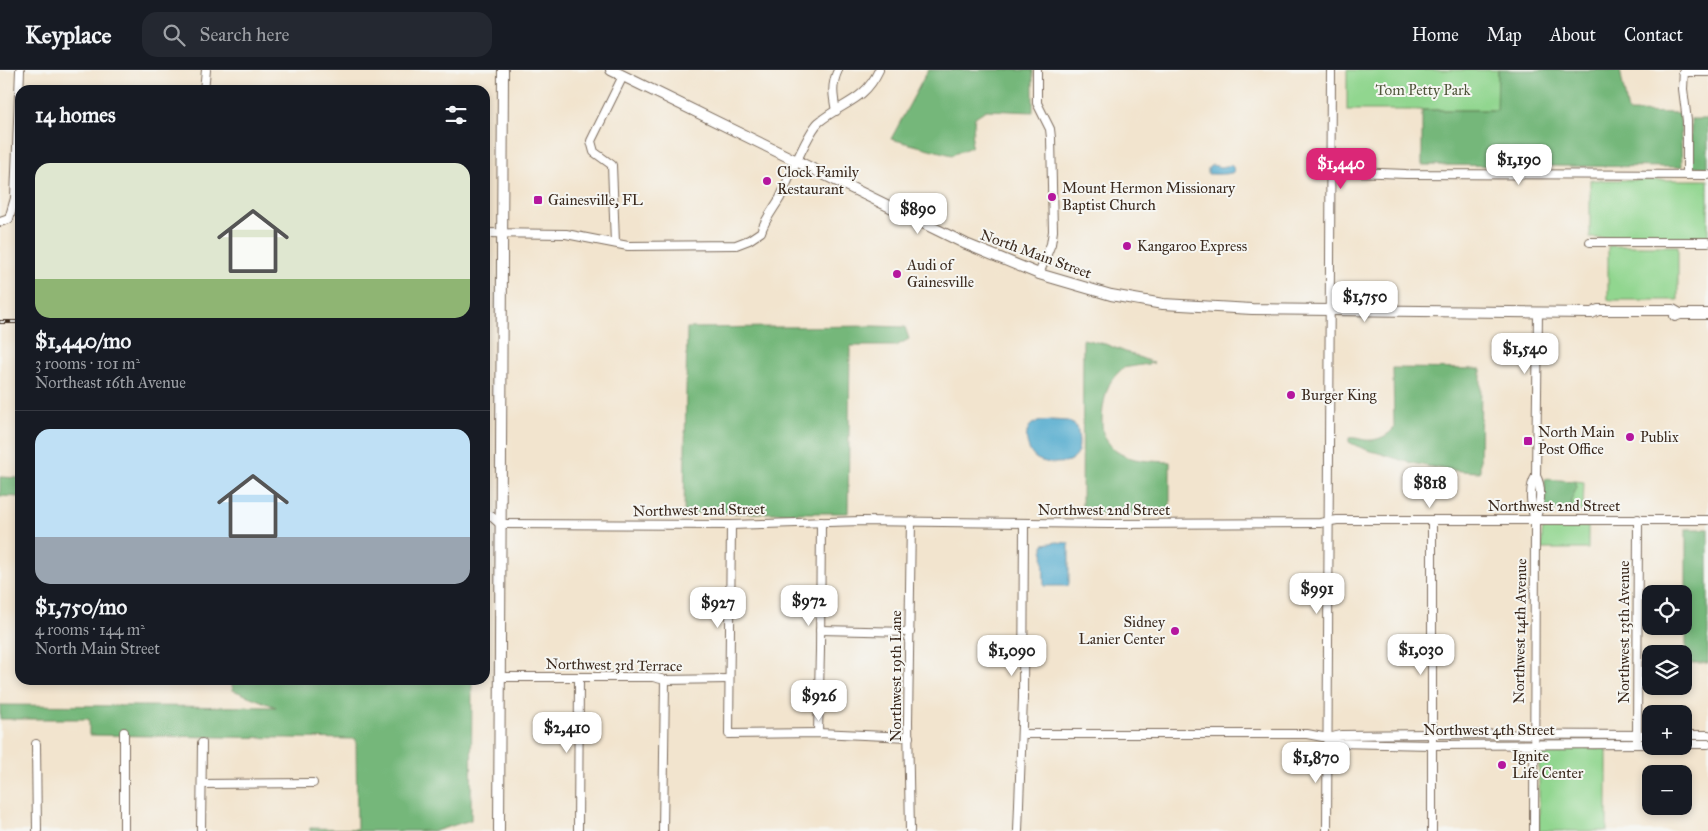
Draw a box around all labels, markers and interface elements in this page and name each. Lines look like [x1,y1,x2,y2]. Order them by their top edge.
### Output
search box [142,12,492,57]
text: Keyplace [25,20,112,50]
icon: search [160,21,188,49]
text: Search here [200,23,289,46]
text: Home [1412,24,1459,46]
text: Map [1487,24,1522,46]
text: About [1550,24,1596,46]
text: Contact [1624,24,1683,46]
park label: Tom Petty Park [1376,81,1471,99]
icon: filters [442,101,470,129]
text: 14 homes [35,102,116,128]
pin: $1,190 [1478,144,1560,186]
pin: $1,440 [1300,148,1382,190]
text: $1,190 [1497,150,1541,169]
text: $1,440 [1317,154,1365,173]
place label: Clock Family Restaurant [777,163,860,198]
marker: Clock Family Restaurant [761,175,773,187]
place label: Mount Hermon Missionary Baptist Church [1062,179,1236,214]
place label: Gainesville, FL [548,191,643,209]
marker: Mount Hermon Missionary Baptist Church [1046,191,1058,203]
pin: $890 [888,192,948,235]
marker: Gainesville, FL [532,194,544,206]
icon: home [208,196,298,286]
text: $890 [900,199,936,218]
street label: North Main Street [978,226,1095,283]
place label: Kangaroo Express [1137,237,1247,255]
marker: Kangaroo Express [1121,240,1133,252]
place label: Audi of Gainesville [906,256,974,291]
marker: Audi of Gainesville [891,268,903,280]
pin: $1,750 [1324,280,1406,323]
text: $1,750 [1343,287,1387,306]
text: $1,440/mo [35,328,131,354]
pin: $1,540 [1484,332,1566,375]
text: $1,540 [1502,339,1548,358]
text: 3 rooms · 101 m² [35,354,140,373]
text: Northeast 16th Avenue [35,373,186,392]
place label: Burger King [1301,386,1378,404]
marker: Burger King [1285,389,1297,401]
place label: North Main Post Office [1538,423,1615,458]
place label: Publix [1640,428,1679,446]
marker: Publix [1624,431,1636,443]
marker: North Main Post Office [1522,435,1534,447]
icon: home [208,461,298,551]
pin: $818 [1400,466,1460,509]
text: $818 [1414,473,1446,492]
street label: Northwest 2nd Street [1488,497,1621,515]
street label: Northwest 2nd Street [633,500,766,520]
street label: Northwest 2nd Street [1038,501,1171,519]
street label: Northwest 14th Avenue [1510,558,1530,704]
street label: Northwest 13th Avenue [1615,561,1633,703]
pin: $991 [1287,572,1347,615]
text: $991 [1301,579,1334,598]
pin: $972 [779,584,839,627]
map controls [1642,585,1692,815]
button: locate [1642,585,1692,635]
pin: $927 [688,586,748,629]
text: $972 [792,591,826,610]
text: $927 [701,593,735,612]
text: $1,750/mo [35,594,127,620]
street label: Northwest 19th Lane [887,610,905,742]
place label: Sidney Lanier Center [1079,613,1166,648]
text: 4 rooms · 144 m² [35,620,145,639]
marker: Sidney Lanier Center [1169,625,1181,637]
pin: $1,090 [971,634,1053,677]
pin: $1,030 [1380,634,1462,676]
text: North Main Street [35,639,160,658]
text: $1,030 [1398,640,1444,659]
text: $1,090 [988,641,1036,660]
button: layers [1642,645,1692,695]
street label: Northwest 3rd Terrace [545,655,683,675]
pin: $926 [789,680,849,722]
text: $926 [802,686,836,705]
button: + [1642,705,1692,755]
pin: $2,410 [526,712,608,754]
text: $2,410 [544,718,590,737]
street label: Northwest 4th Street [1423,721,1556,739]
pin: $1,870 [1275,742,1357,784]
place label: Ignite Life Center [1512,747,1584,782]
text: $1,870 [1293,748,1339,767]
marker: Ignite Life Center [1496,759,1508,771]
button: − [1642,765,1692,815]

